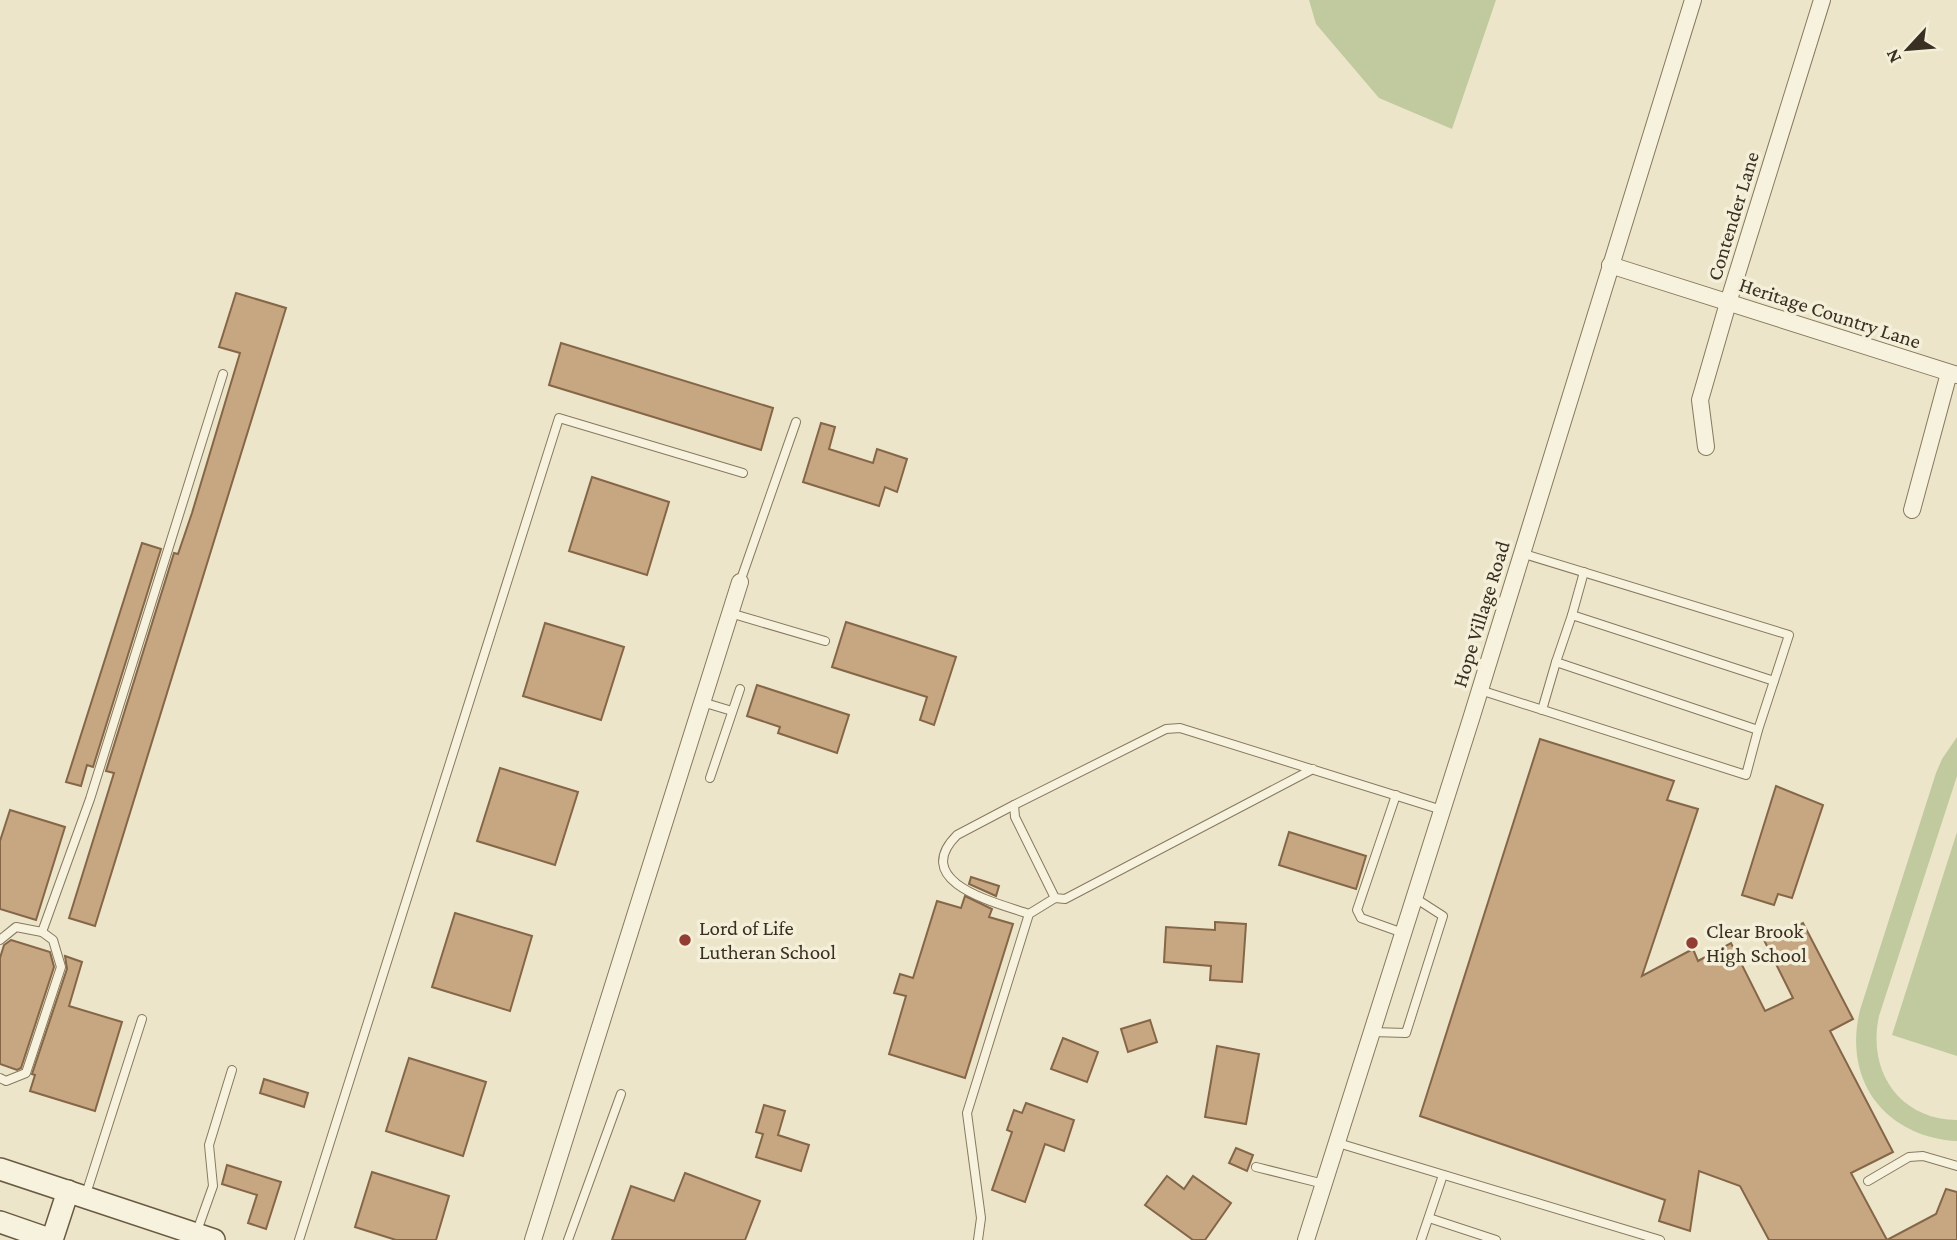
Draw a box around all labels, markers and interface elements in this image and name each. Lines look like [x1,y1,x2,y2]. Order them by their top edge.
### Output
north arrow [1873,14,1943,84]
text: N [1881,46,1905,67]
street label: Contender Lane [1702,149,1764,283]
street label: Heritage Country Lane [1736,272,1924,354]
street label: Hope Village Road [1447,538,1515,690]
place label: Lord of Life Lutheran School [699,916,836,964]
place label: Clear Brook High School [1706,919,1807,967]
marker: Lord of Life Lutheran School [677,932,693,948]
marker: Clear Brook High School [1684,935,1700,951]

